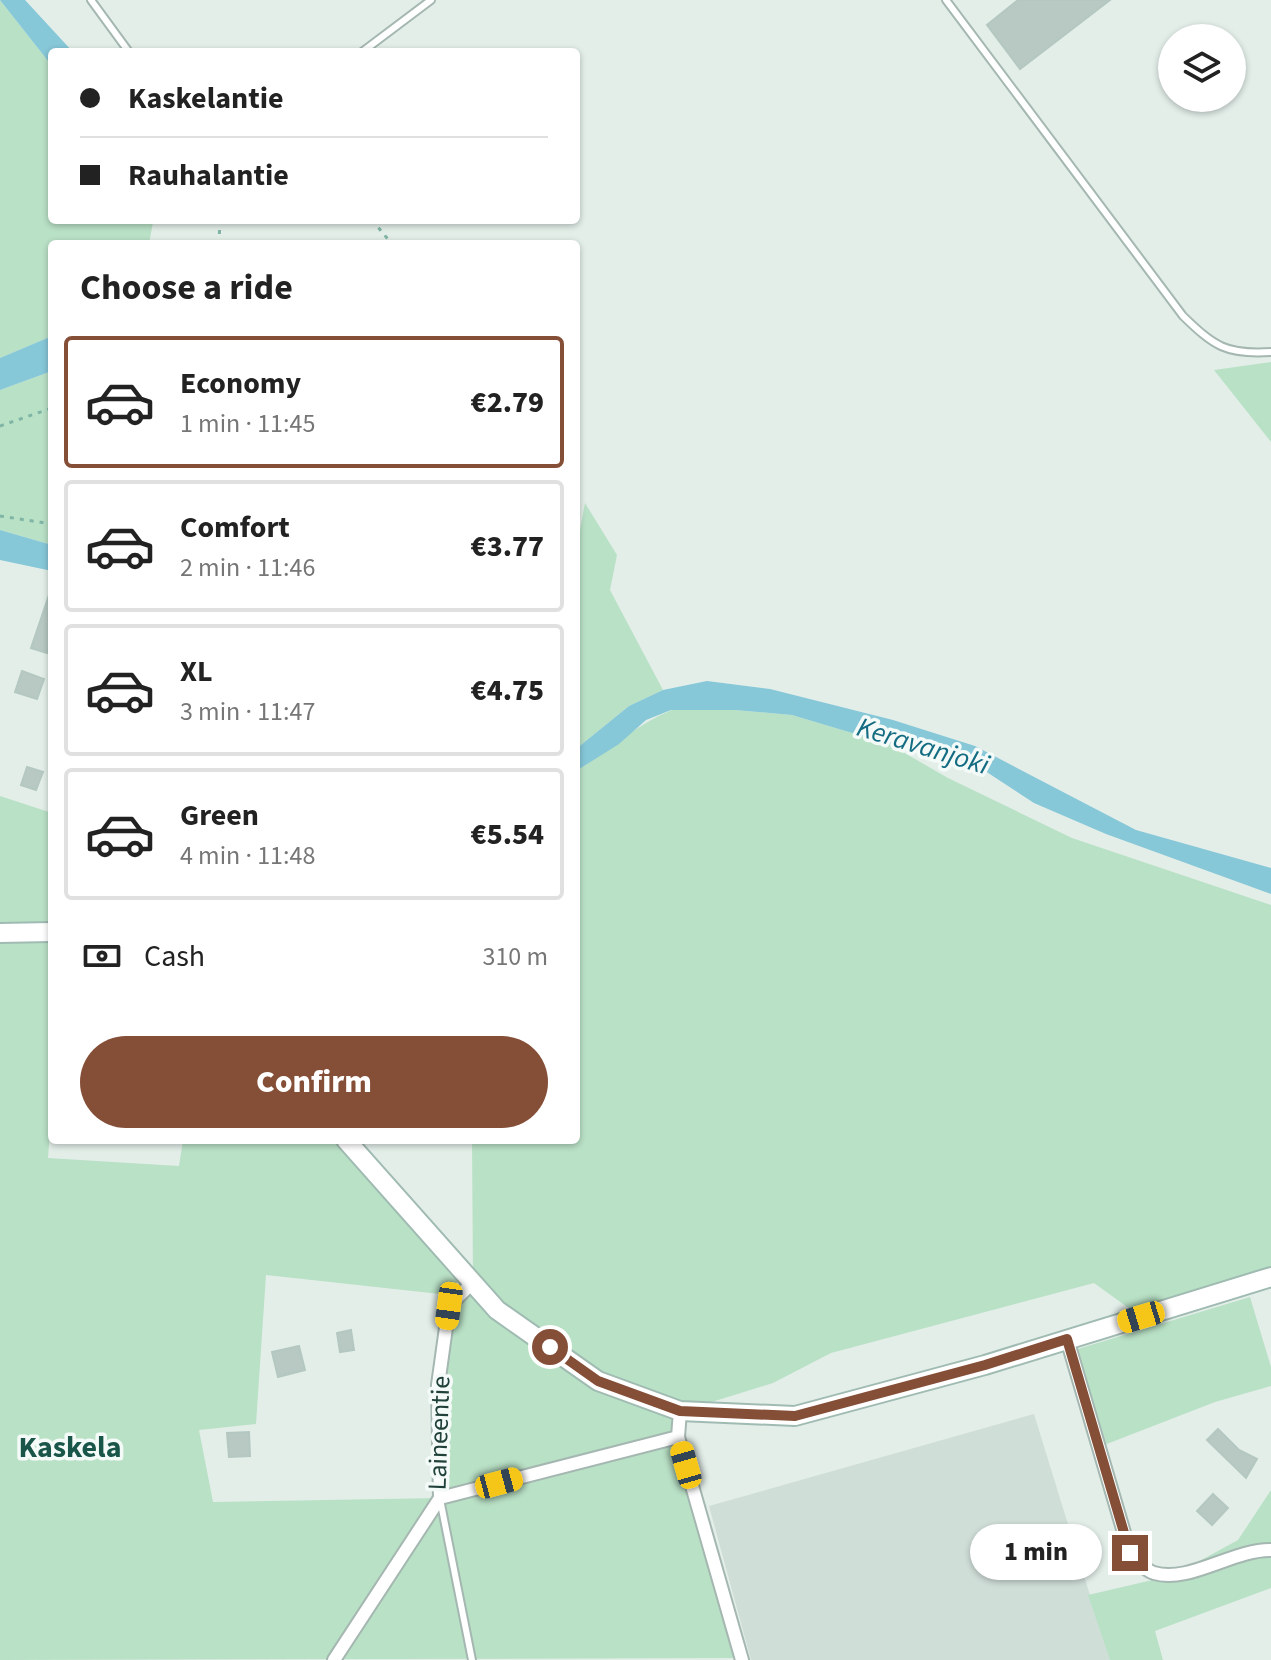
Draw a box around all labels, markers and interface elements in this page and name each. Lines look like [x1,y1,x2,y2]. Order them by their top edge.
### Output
map controls [1158,24,1246,112]
button: layers [1158,24,1246,112]
text: Kaskelantie [128,77,284,120]
text: Rauhalantie [128,154,289,197]
text: Choose a ride [80,262,293,313]
text: Economy [180,362,301,405]
icon: car [84,366,156,438]
text: €2.79 [471,381,544,424]
text: 1 min · 11:45 [180,405,315,442]
text: Comfort [180,506,290,549]
icon: car [84,510,156,582]
text: €3.77 [471,525,544,568]
text: 2 min · 11:46 [180,549,315,586]
text: XL [180,650,213,693]
icon: car [84,654,156,726]
text: €4.75 [471,669,544,712]
text: 3 min · 11:47 [180,693,315,730]
water label: Keravanjoki [852,707,994,785]
text: Green [180,794,259,837]
icon: car [84,798,156,870]
text: €5.54 [471,813,544,856]
text: 4 min · 11:48 [180,837,315,874]
icon: cash [80,934,124,978]
text: Cash [144,935,205,978]
text: 310 m [482,938,548,975]
button: Confirm [80,1036,548,1128]
car [434,1281,464,1331]
car [1115,1299,1167,1335]
route start [532,1329,568,1365]
street label: Laineentie [419,1375,459,1491]
district label: Kaskela [18,1426,122,1469]
car [668,1439,704,1491]
car [473,1465,525,1501]
callout: 1 min [970,1525,1102,1581]
text: 1 min [1004,1533,1068,1570]
route end [1112,1535,1148,1571]

